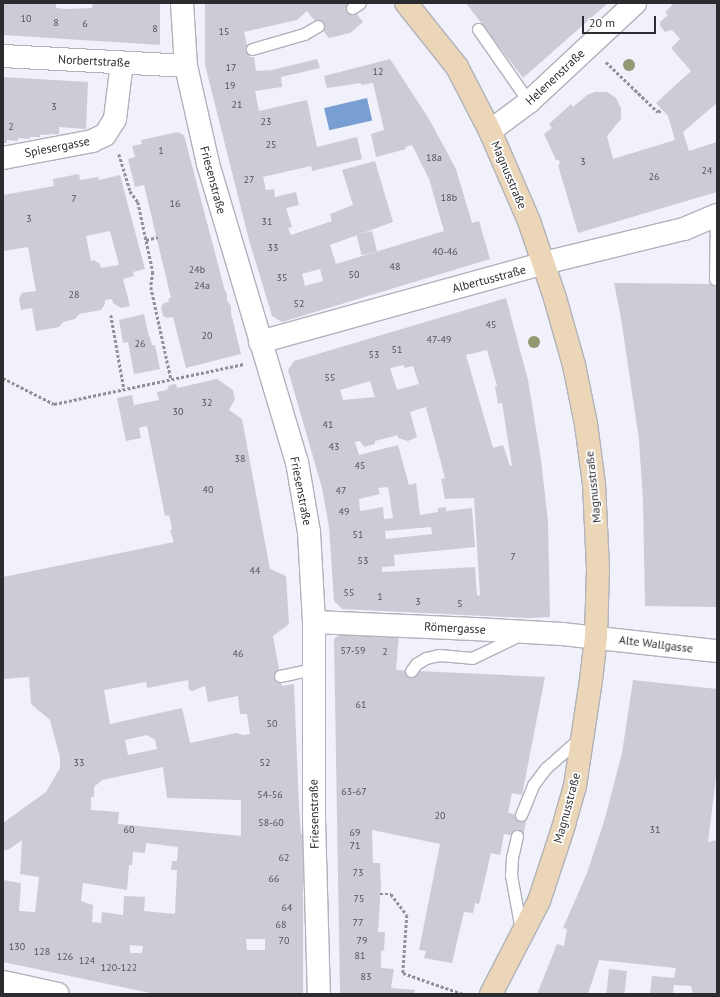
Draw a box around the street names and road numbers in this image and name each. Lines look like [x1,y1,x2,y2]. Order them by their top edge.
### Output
street label: Helenenstraße [523,46,587,108]
street label: Norbertstraße [58,52,130,70]
street label: Spiesergasse [23,134,91,160]
street label: Magnusstraße [488,139,530,211]
street label: Friesenstraße [197,144,229,216]
street label: Albertusstraße [451,262,527,296]
street label: Magnusstraße [582,450,604,524]
street label: Friesenstraße [287,455,315,527]
street label: Römergasse [424,619,486,637]
street label: Alte Wallgasse [618,632,694,656]
street label: Magnusstraße [551,771,583,845]
street label: Friesenstraße [306,779,322,849]

